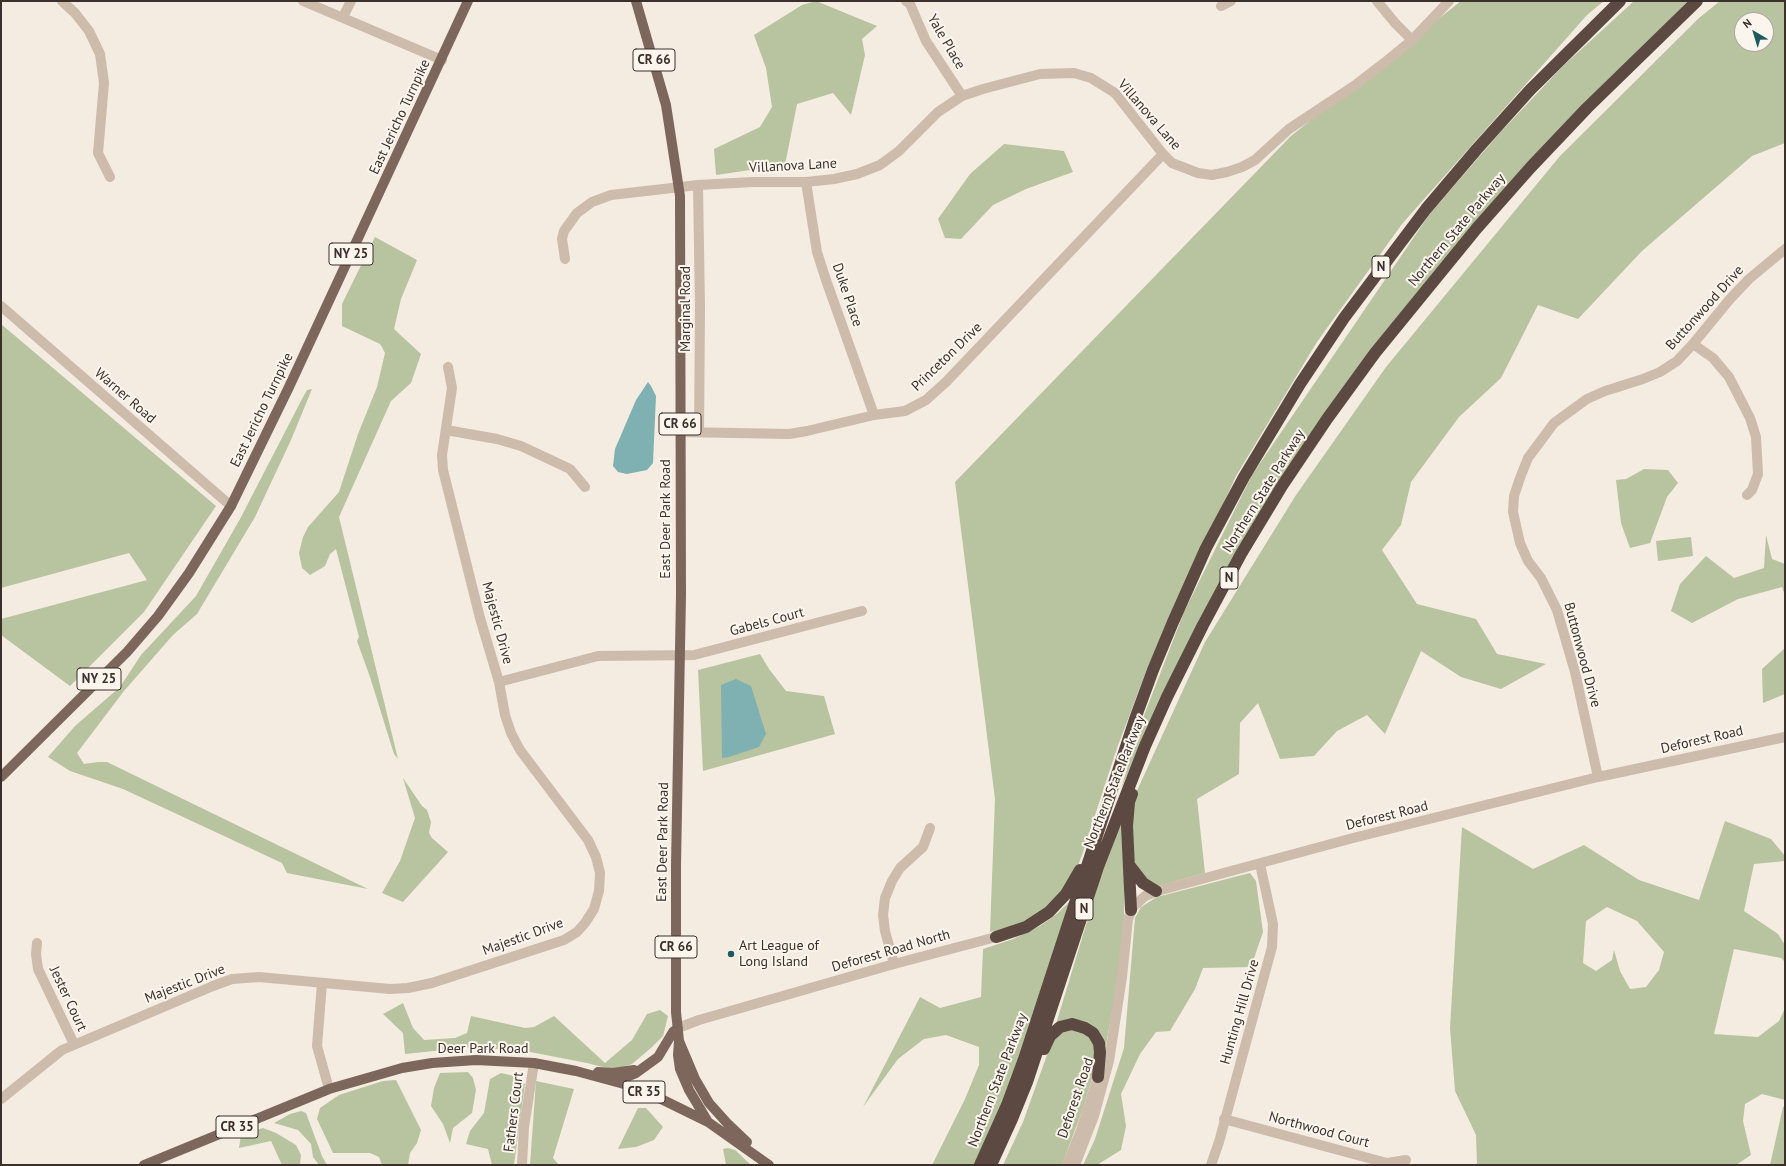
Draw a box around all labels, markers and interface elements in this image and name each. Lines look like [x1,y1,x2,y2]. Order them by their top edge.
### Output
street label: Yale Place [924,12,968,72]
north arrow [1734,12,1774,52]
text: N [1740,16,1754,31]
road number: CR 66 [633,49,675,71]
street label: East Jericho Turnpike [366,57,434,177]
street label: Villanova Lane [1114,76,1184,154]
street label: Villanova Lane [749,155,837,177]
street label: Northern State Parkway [1405,170,1509,290]
road number: NY 25 [329,243,373,265]
road number: N [1372,256,1390,278]
street label: Duke Place [828,261,866,329]
street label: Buttonwood Drive [1663,262,1747,354]
street label: Marginal Road [678,266,694,352]
street label: Princeton Drive [908,319,986,395]
street label: East Jericho Turnpike [227,350,297,470]
street label: Warner Road [91,365,159,427]
road number: CR 66 [659,413,701,435]
street label: Northern State Parkway [1219,426,1309,556]
street label: East Deer Park Road [658,459,674,579]
road number: N [1220,567,1238,589]
street label: Majestic Drive [478,580,516,666]
street label: Buttonwood Drive [1560,601,1604,709]
street label: Gabels Court [728,604,806,640]
road number: NY 25 [77,668,121,690]
street label: Northern State Parkway [1081,713,1149,851]
street label: Deforest Road [1659,722,1745,758]
street label: East Deer Park Road [654,782,672,902]
street label: Deforest Road [1344,798,1430,834]
road number: N [1075,898,1093,920]
street label: Majestic Drive [480,915,566,959]
street label: Deforest Road North [830,926,952,976]
road number: CR 66 [655,936,697,958]
place label: Art League of Long Island [739,938,819,970]
marker: Art League of Long Island [726,949,736,959]
street label: Hunting Hill Drive [1217,958,1263,1066]
street label: Majestic Drive [142,961,228,1007]
street label: Jester Court [46,964,90,1034]
street label: Northern State Parkway [965,1011,1031,1149]
street label: Deer Park Road [438,1041,528,1057]
street label: Deforest Road [1054,1056,1098,1140]
street label: Fathers Court [501,1071,527,1153]
road number: CR 35 [623,1081,665,1103]
street label: Northwood Court [1267,1109,1371,1151]
road number: CR 35 [216,1116,258,1138]

